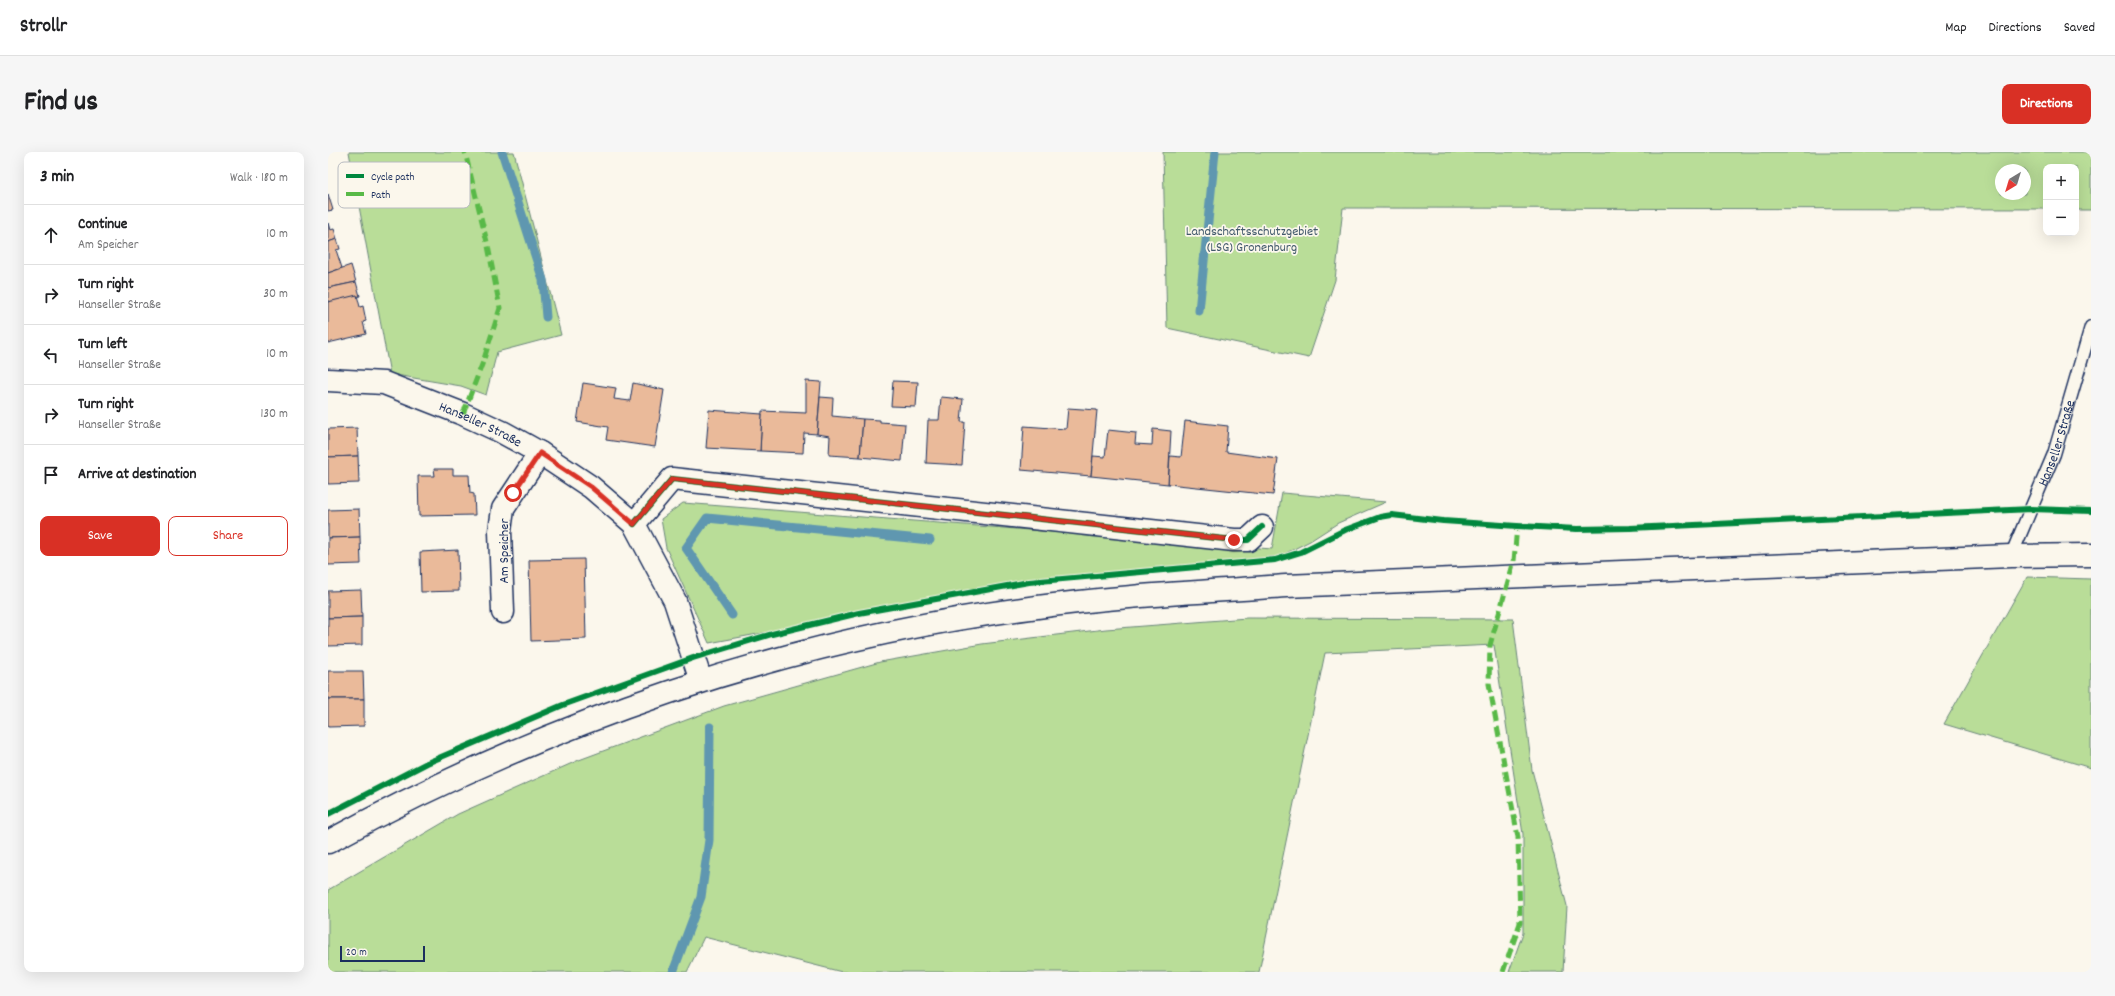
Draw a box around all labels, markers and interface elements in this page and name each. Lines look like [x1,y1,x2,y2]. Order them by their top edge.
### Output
text: Strollr [20,14,67,41]
text: Map [1945,18,1967,38]
text: Directions [1989,18,2042,38]
text: Saved [2064,18,2095,38]
text: Find us [24,84,98,124]
button: Directions [2002,84,2091,124]
legend [338,162,470,208]
north arrow [1995,164,2031,200]
map controls [2043,164,2079,236]
button: + [2043,164,2079,200]
text: 3 min [40,166,74,190]
text: Walk · 180 m [230,169,288,188]
text: Cycle path [371,170,415,186]
text: Path [371,188,390,204]
button: − [2043,200,2079,236]
text: Continue [78,214,127,236]
park label: Landschaftsschutzgebiet (LSG) Gronenburg [1186,222,1318,258]
icon: ahead [40,224,62,246]
text: 10 m [266,225,288,244]
text: Am Speicher [78,236,139,255]
text: Turn right [78,274,134,296]
icon: right [40,284,62,306]
text: 30 m [263,285,288,304]
text: Hanseller Straße [78,296,161,315]
text: Turn left [78,334,127,356]
icon: left [40,344,62,366]
text: 10 m [266,345,288,364]
text: Hanseller Straße [78,356,161,375]
text: Turn right [78,394,134,416]
street label: Hanseller Straße [436,398,525,453]
street label: Hanseller Straße [2034,398,2081,489]
icon: right [40,404,62,426]
text: 130 m [260,405,288,424]
text: Hanseller Straße [78,416,161,435]
icon: arrive [40,464,62,486]
text: Arrive at destination [78,464,196,486]
route start [504,484,522,502]
button: Save [40,516,160,556]
button: Share [168,516,288,556]
street label: Am Speicher [495,518,515,584]
route end [1225,531,1243,549]
scale bar [340,944,425,963]
text: 20 m [346,945,367,961]

